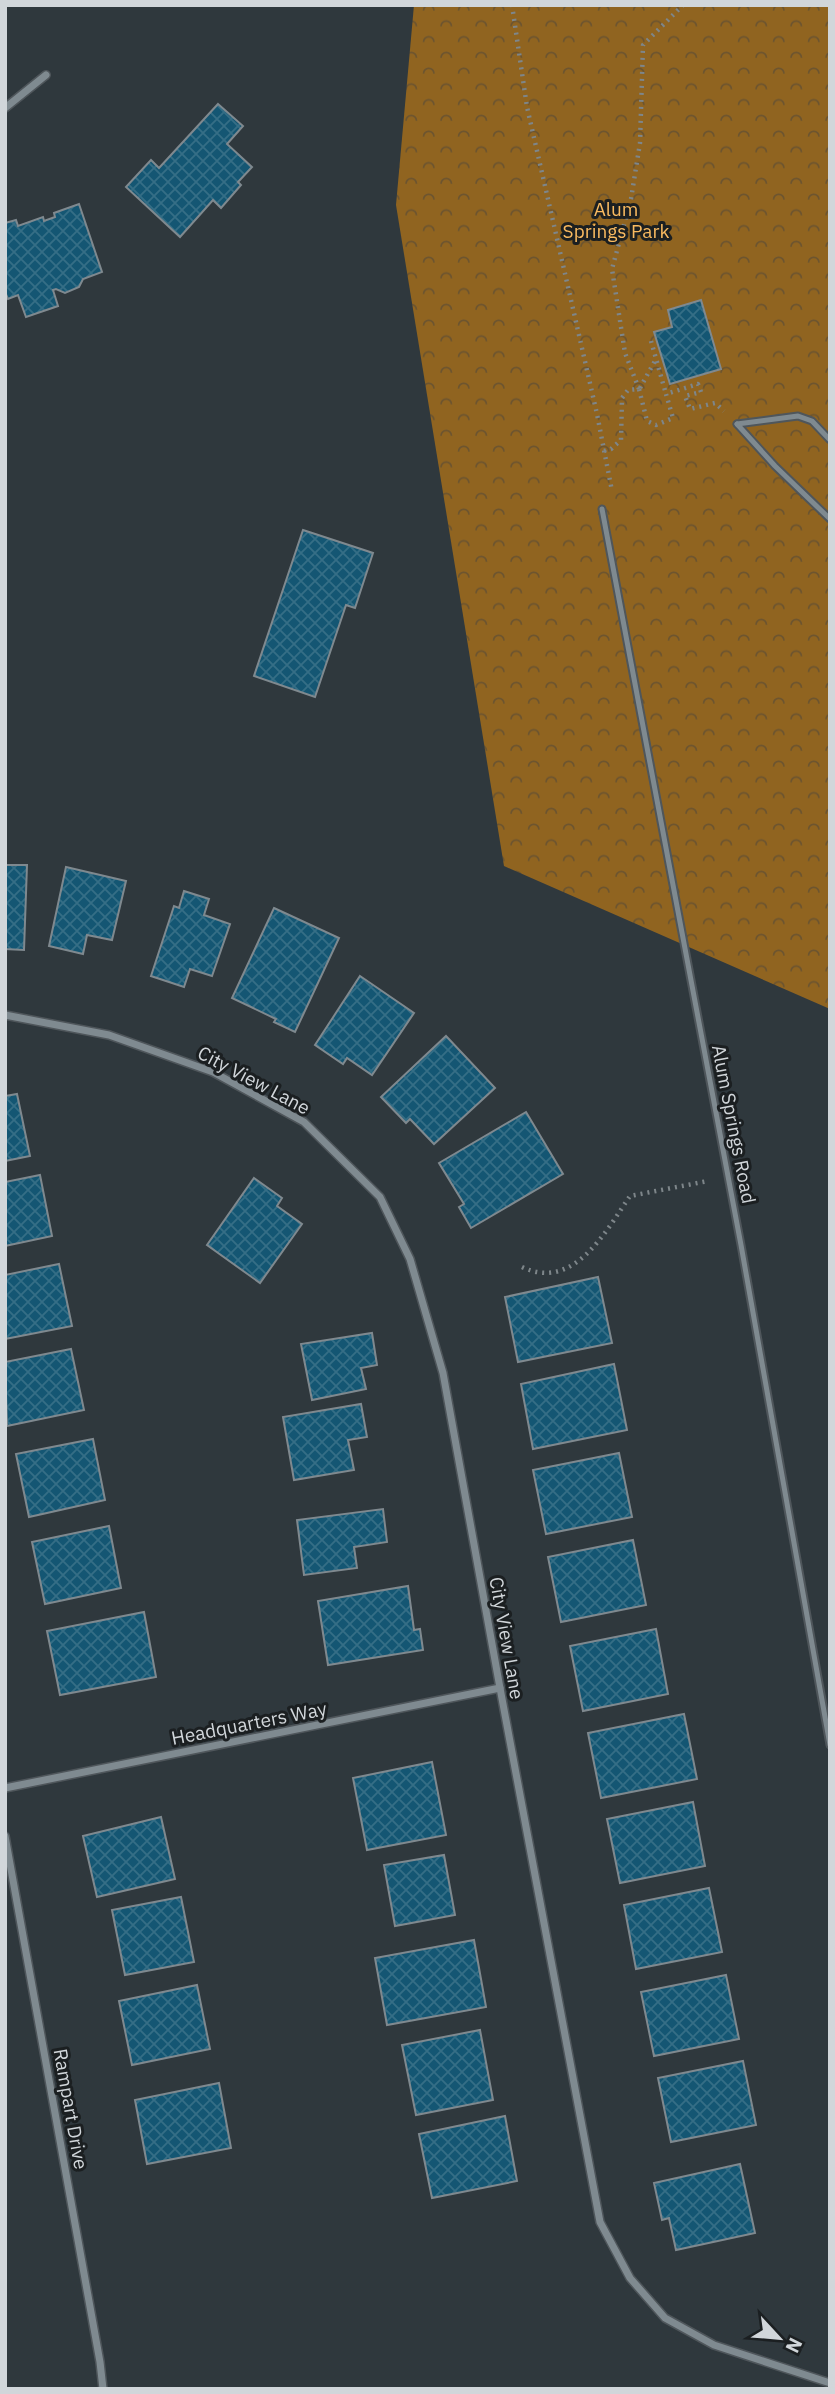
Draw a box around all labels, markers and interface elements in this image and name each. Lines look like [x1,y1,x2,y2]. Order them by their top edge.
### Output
park label: Alum Springs Park [563,197,669,243]
street label: City View Lane [194,1040,314,1120]
street label: Alum Springs Road [707,1043,761,1205]
street label: City View Lane [484,1575,530,1701]
street label: Headquarters Way [169,1696,329,1750]
street label: Rampart Drive [49,2047,93,2171]
north arrow [744,2303,814,2373]
text: N [780,2334,808,2357]

